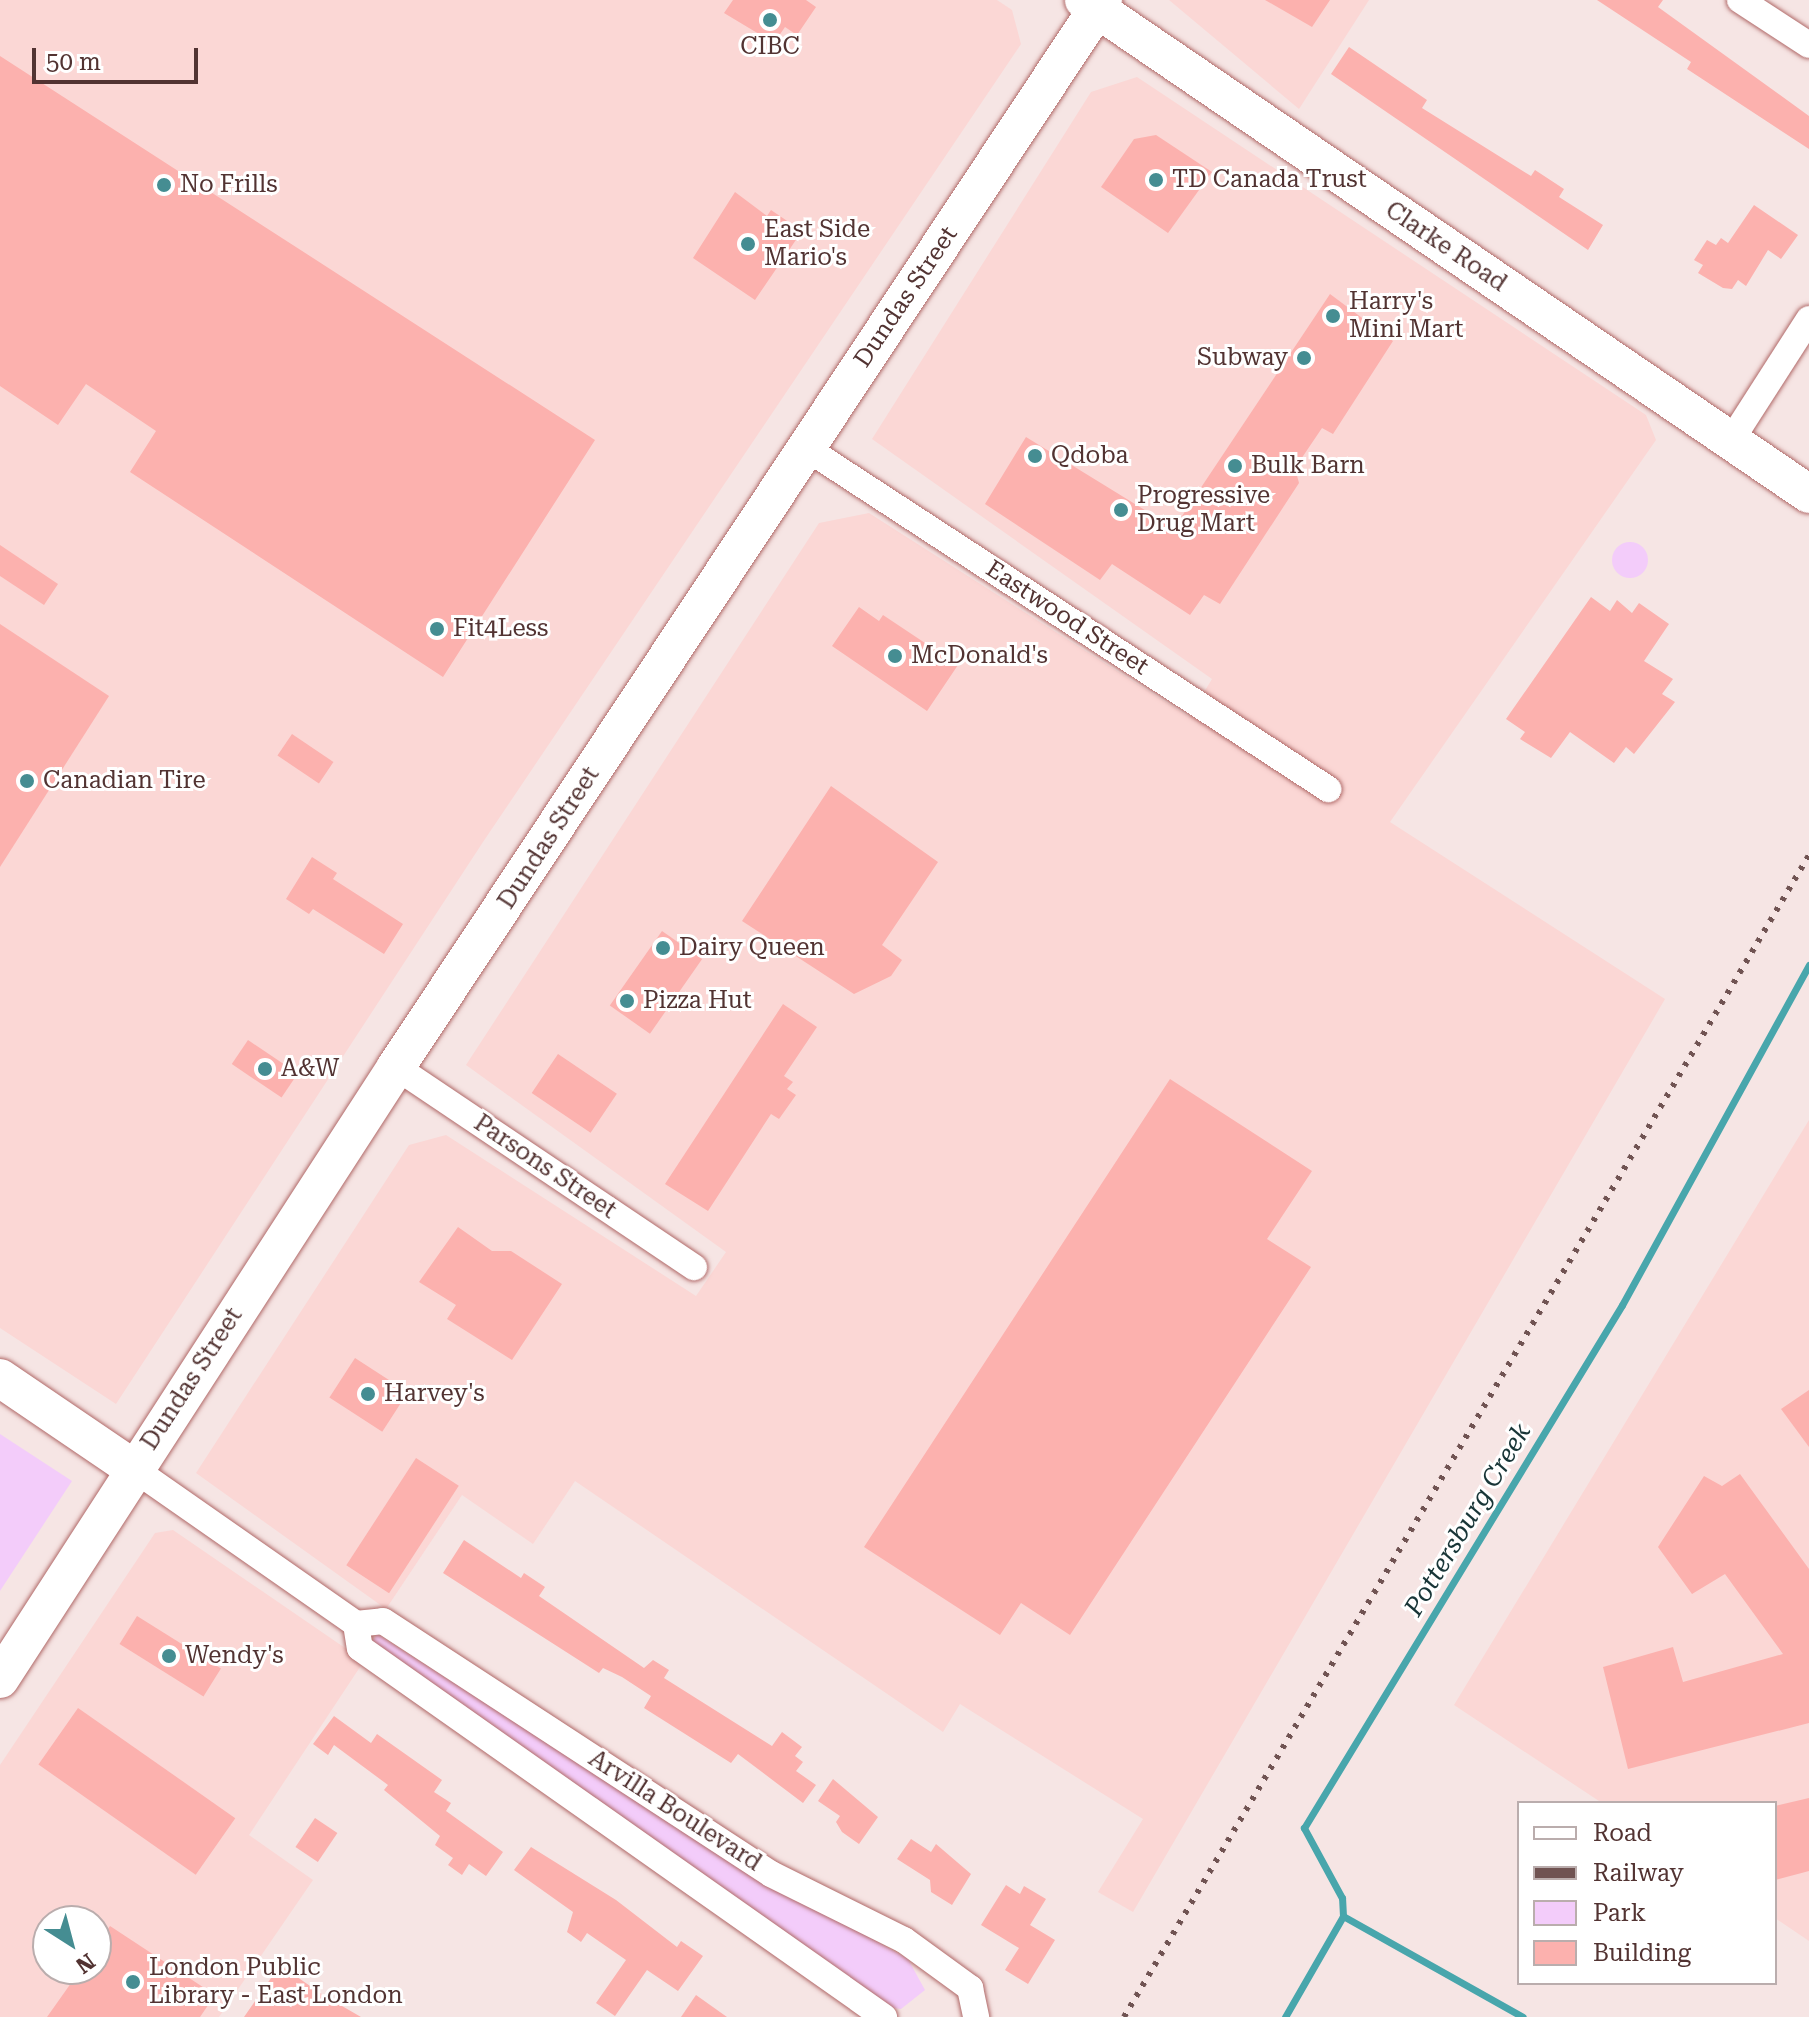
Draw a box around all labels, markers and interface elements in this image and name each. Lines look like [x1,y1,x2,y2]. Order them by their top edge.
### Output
marker: CIBC [761,11,779,29]
scale bar [36,32,202,82]
place label: CIBC [740,33,800,61]
text: 50 m [46,48,101,76]
place label: TD Canada Trust [1172,166,1367,194]
place label: No Frills [180,171,278,199]
marker: TD Canada Trust [1147,171,1165,189]
marker: No Frills [155,176,173,194]
street label: Clarke Road [1380,196,1512,298]
place label: East Side Mario's [764,216,870,272]
street label: Dundas Street [848,221,964,373]
marker: East Side Mario's [739,235,757,253]
place label: Harry's Mini Mart [1349,288,1464,344]
marker: Harry's Mini Mart [1324,307,1342,325]
place label: Subway [1197,344,1288,372]
marker: Subway [1295,349,1313,367]
place label: Qdoba [1051,442,1129,470]
marker: Qdoba [1026,447,1044,465]
place label: Bulk Barn [1251,452,1365,480]
marker: Bulk Barn [1226,457,1244,475]
place label: Progressive Drug Mart [1137,482,1270,538]
marker: Progressive Drug Mart [1112,501,1130,519]
street label: Eastwood Street [980,555,1154,681]
place label: Fit4Less [453,615,548,643]
marker: Fit4Less [428,620,446,638]
place label: McDonald's [911,642,1048,670]
marker: McDonald's [886,647,904,665]
street label: Dundas Street [492,762,606,914]
place label: Canadian Tire [43,767,206,795]
marker: Canadian Tire [18,772,36,790]
place label: Dairy Queen [679,934,825,962]
marker: Dairy Queen [654,939,672,957]
place label: Pizza Hut [643,987,752,1015]
marker: Pizza Hut [618,992,636,1010]
place label: A&W [281,1055,339,1083]
marker: A&W [256,1060,274,1078]
street label: Parsons Street [468,1109,622,1225]
street label: Dundas Street [135,1303,249,1455]
place label: Harvey's [384,1380,485,1408]
marker: Harvey's [359,1385,377,1403]
water label: Pottersburg Creek [1398,1418,1538,1622]
place label: Wendy's [185,1642,284,1670]
marker: Wendy's [160,1647,178,1665]
street label: Arvilla Boulevard [583,1744,767,1878]
legend [1517,1801,1777,1985]
text: Road [1593,1819,1652,1847]
text: Railway [1593,1859,1684,1887]
text: Park [1593,1899,1646,1927]
north arrow [32,1905,112,1985]
text: Building [1593,1939,1691,1967]
text: N [71,1948,99,1978]
place label: London Public Library - East London [149,1954,403,2010]
marker: London Public Library - East London [124,1973,142,1991]

